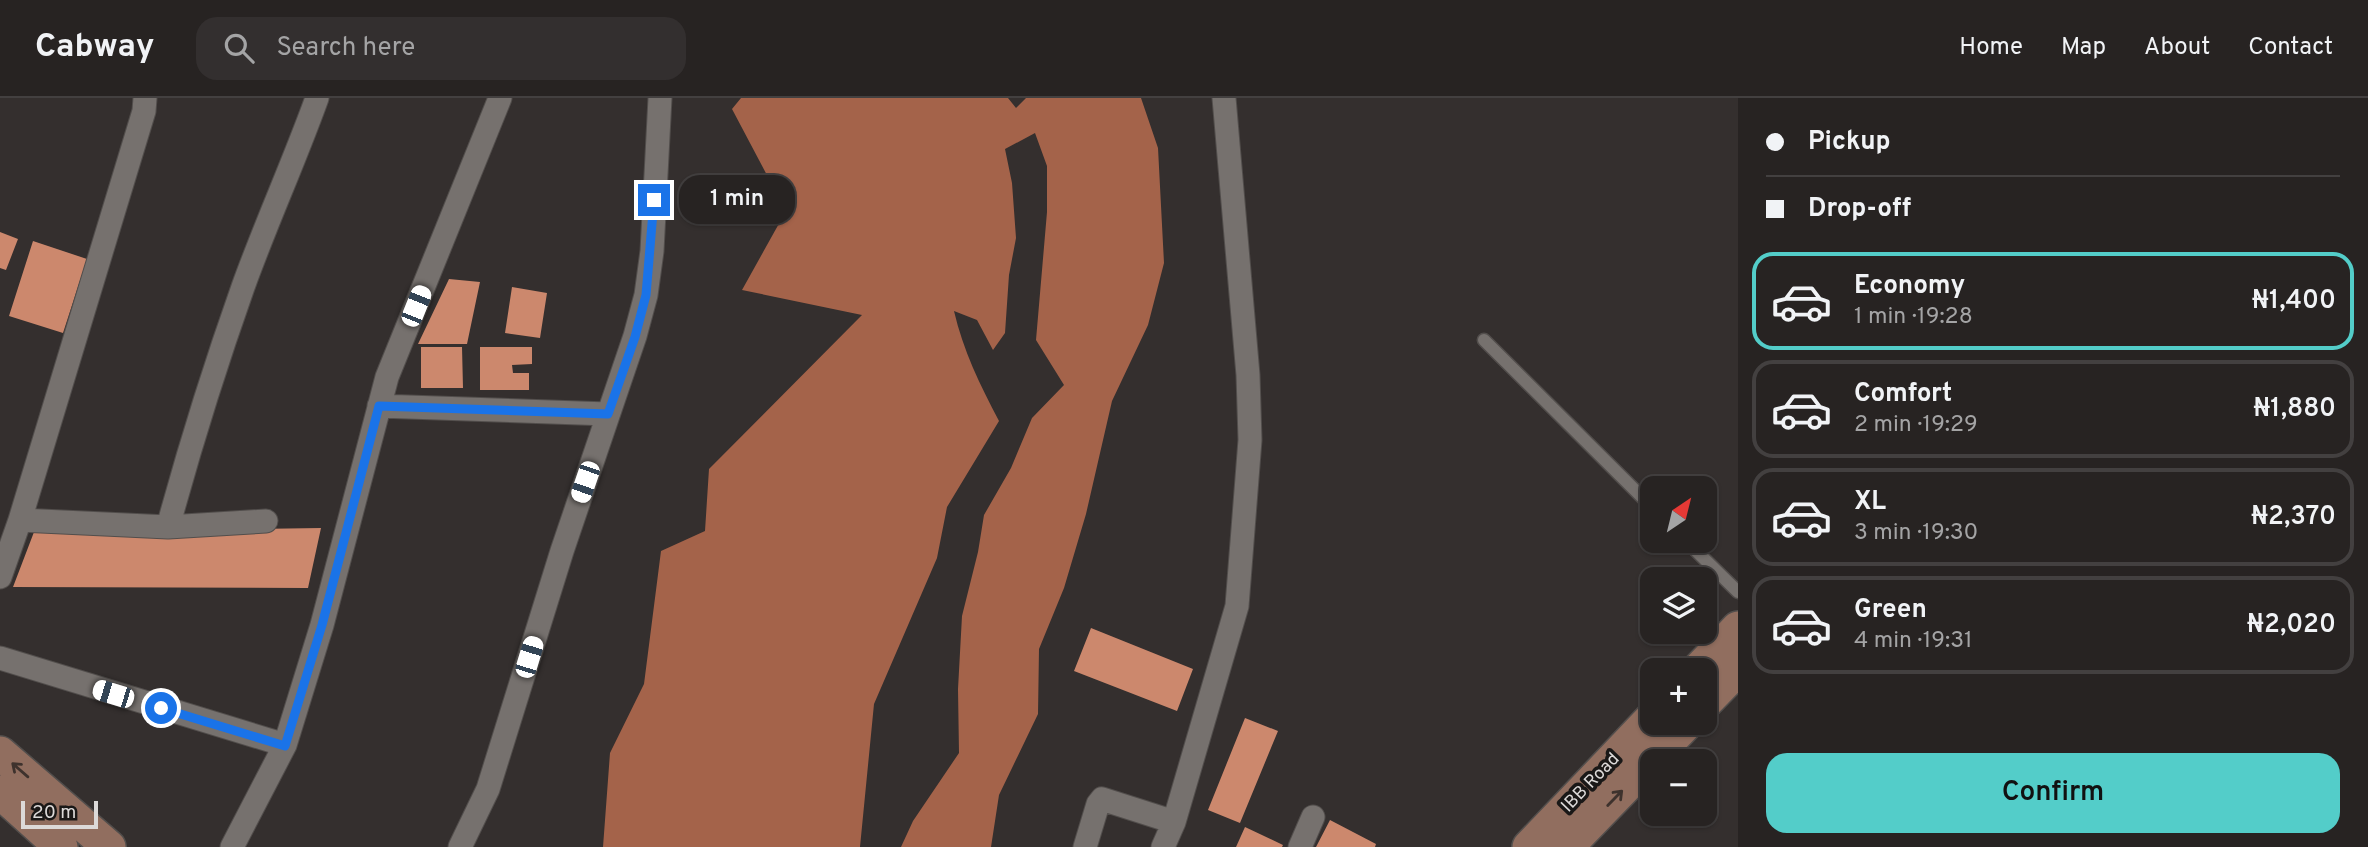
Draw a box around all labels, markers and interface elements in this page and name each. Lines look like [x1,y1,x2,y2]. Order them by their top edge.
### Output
search box [196,17,686,80]
text: Cabway [35,27,154,69]
icon: search [220,29,258,67]
text: Search here [276,32,415,65]
text: Home [1959,33,2023,63]
text: Map [2061,33,2106,63]
text: About [2144,33,2210,63]
text: Contact [2248,33,2333,63]
text: Pickup [1808,126,1891,159]
callout: 1 min [678,176,794,224]
route end [638,184,670,216]
text: 1 min [710,185,764,214]
text: Drop-off [1808,193,1911,226]
icon: car [1770,270,1833,333]
text: Economy [1854,270,1965,303]
car [399,283,434,329]
text: ₦1,400 [2252,285,2336,318]
text: 1 min · 19:28 [1854,303,1973,332]
icon: car [1770,378,1833,441]
text: Comfort [1854,378,1952,411]
text: ₦1,880 [2253,393,2336,426]
text: 2 min · 19:29 [1854,411,1978,440]
car [569,459,602,505]
north arrow [1640,476,1717,553]
map controls [1640,476,1717,826]
icon: car [1770,486,1833,549]
text: XL [1854,486,1886,519]
text: ₦2,370 [2251,501,2336,534]
text: 3 min · 19:30 [1854,519,1978,548]
button: layers [1640,567,1717,644]
icon: car [1770,594,1833,657]
text: Green [1854,594,1927,627]
text: ₦2,020 [2247,609,2336,642]
text: 4 min · 19:31 [1854,627,1973,656]
car [513,634,546,680]
button: + [1640,658,1717,735]
car [90,678,137,710]
route start [145,692,177,724]
street label: IBB Road [1557,748,1625,818]
button: − [1640,749,1717,826]
button: Confirm [1766,753,2340,833]
one-way arrow [11,762,29,778]
one-way arrow [1606,790,1623,807]
scale bar [21,798,98,830]
text: 20 m [32,801,76,825]

